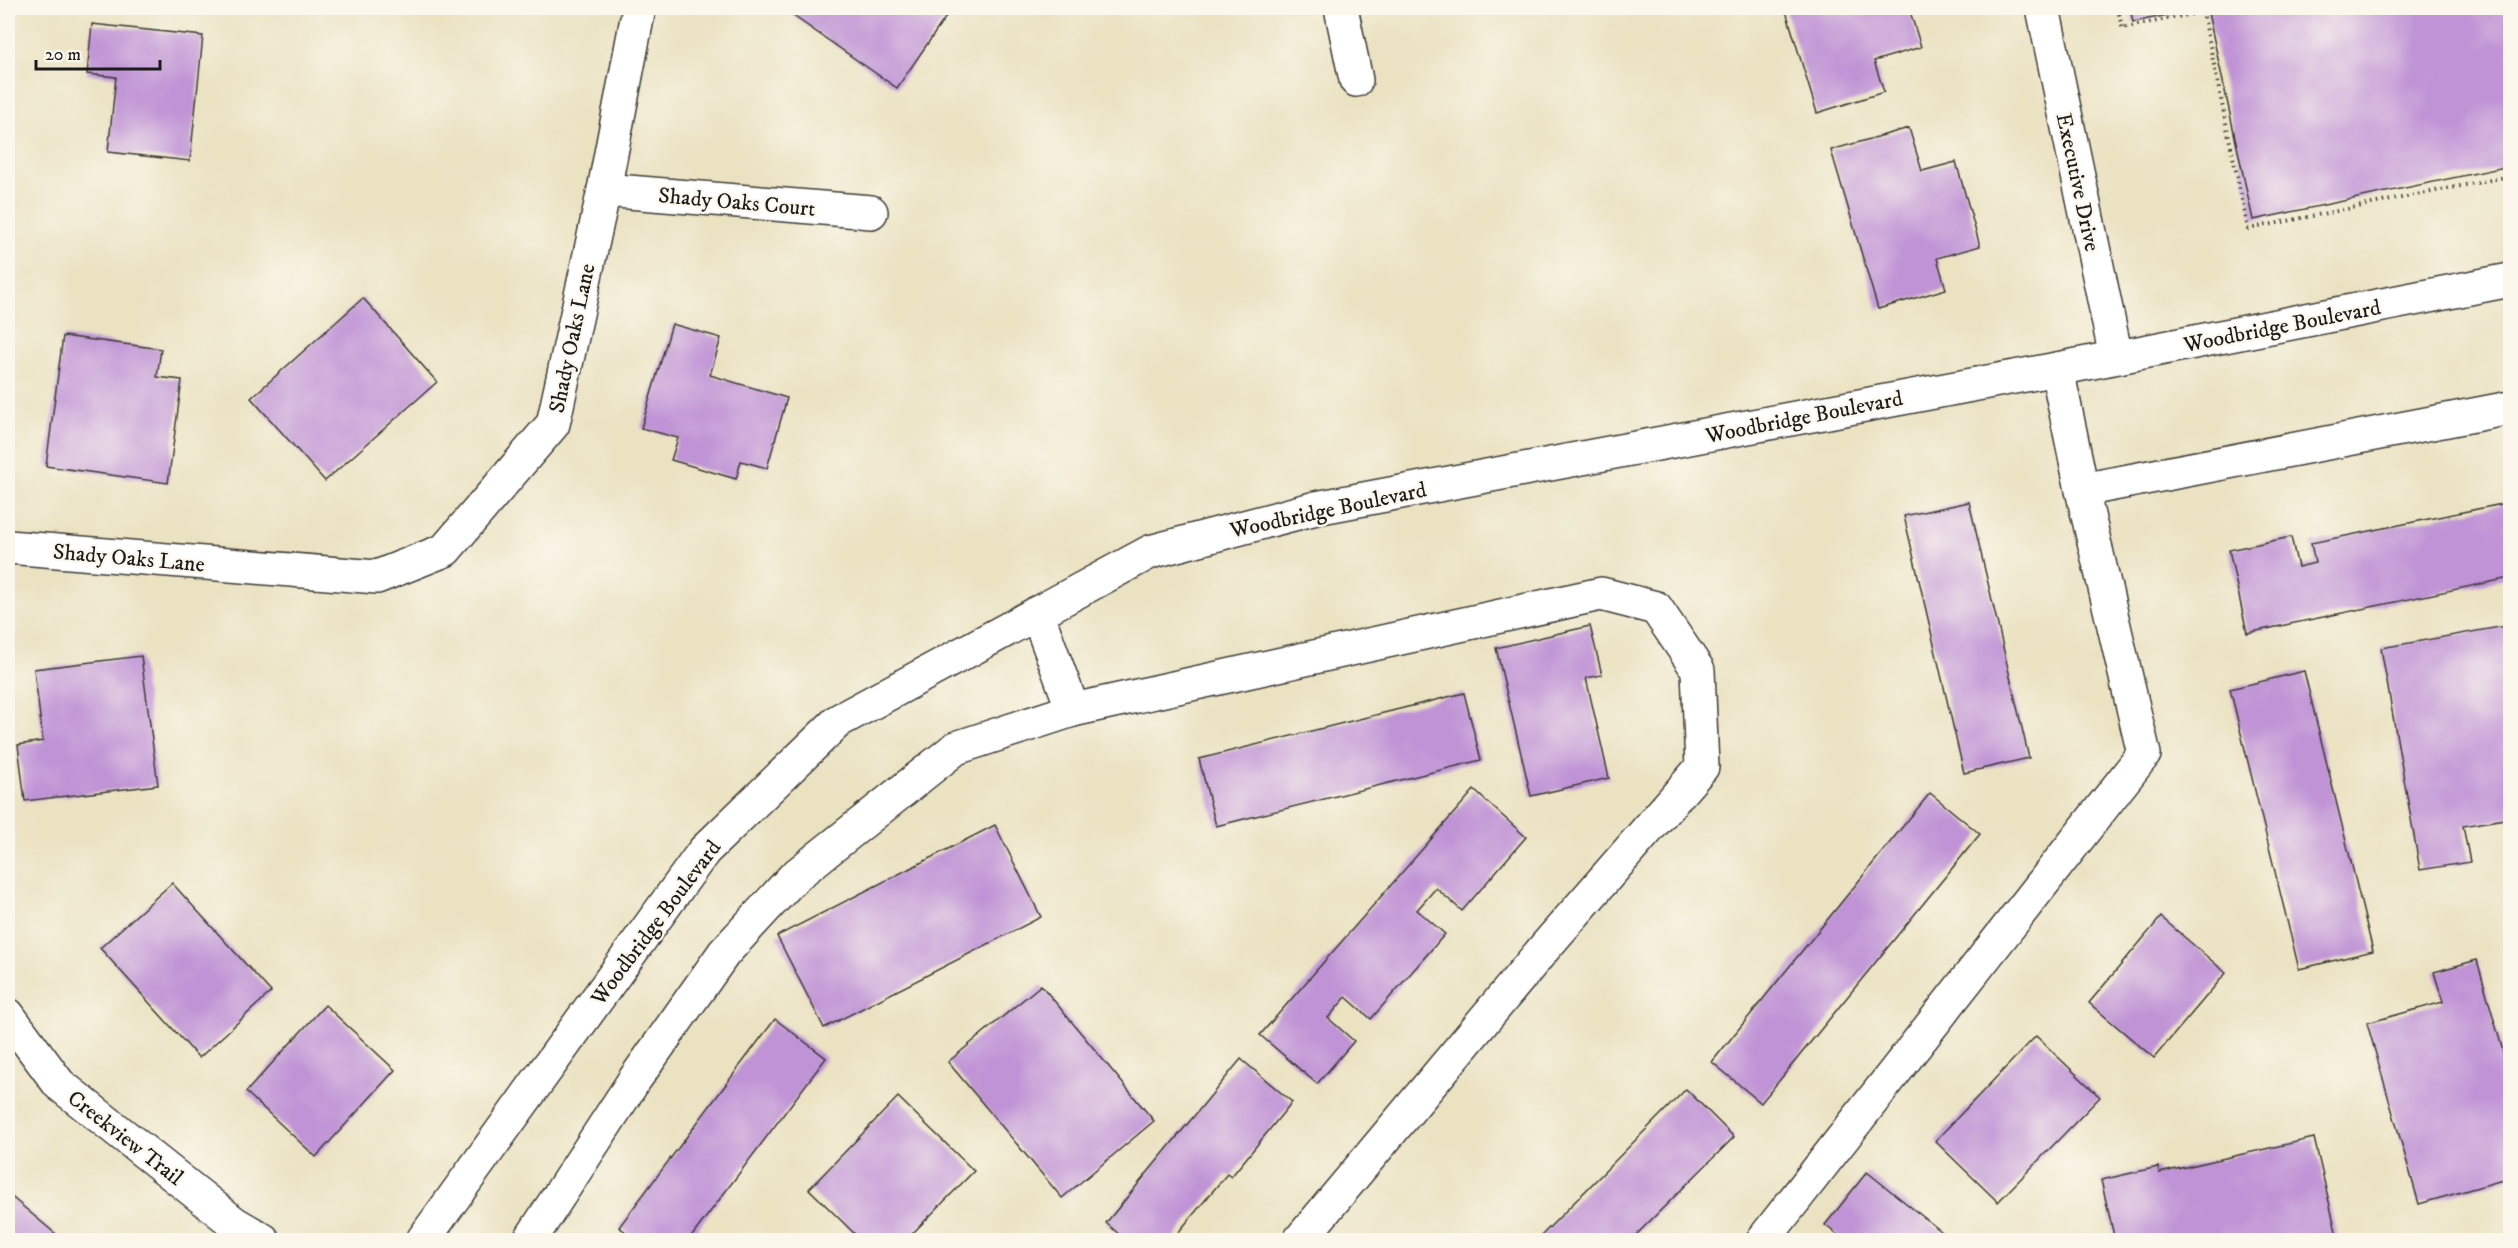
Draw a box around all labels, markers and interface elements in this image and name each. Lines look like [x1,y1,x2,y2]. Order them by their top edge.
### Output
scale bar [36,33,160,71]
text: 20 m [45,44,81,66]
street label: Executive Drive [2050,111,2105,254]
street label: Shady Oaks Court [657,182,816,223]
street label: Shady Oaks Lane [543,261,601,415]
street label: Woodbridge Boulevard [2181,294,2383,359]
street label: Woodbridge Boulevard [1703,385,1905,450]
street label: Woodbridge Boulevard [1227,476,1429,545]
street label: Shady Oaks Lane [52,538,206,579]
street label: Woodbridge Boulevard [585,835,727,1012]
street label: Creekview Trail [62,1085,189,1192]

